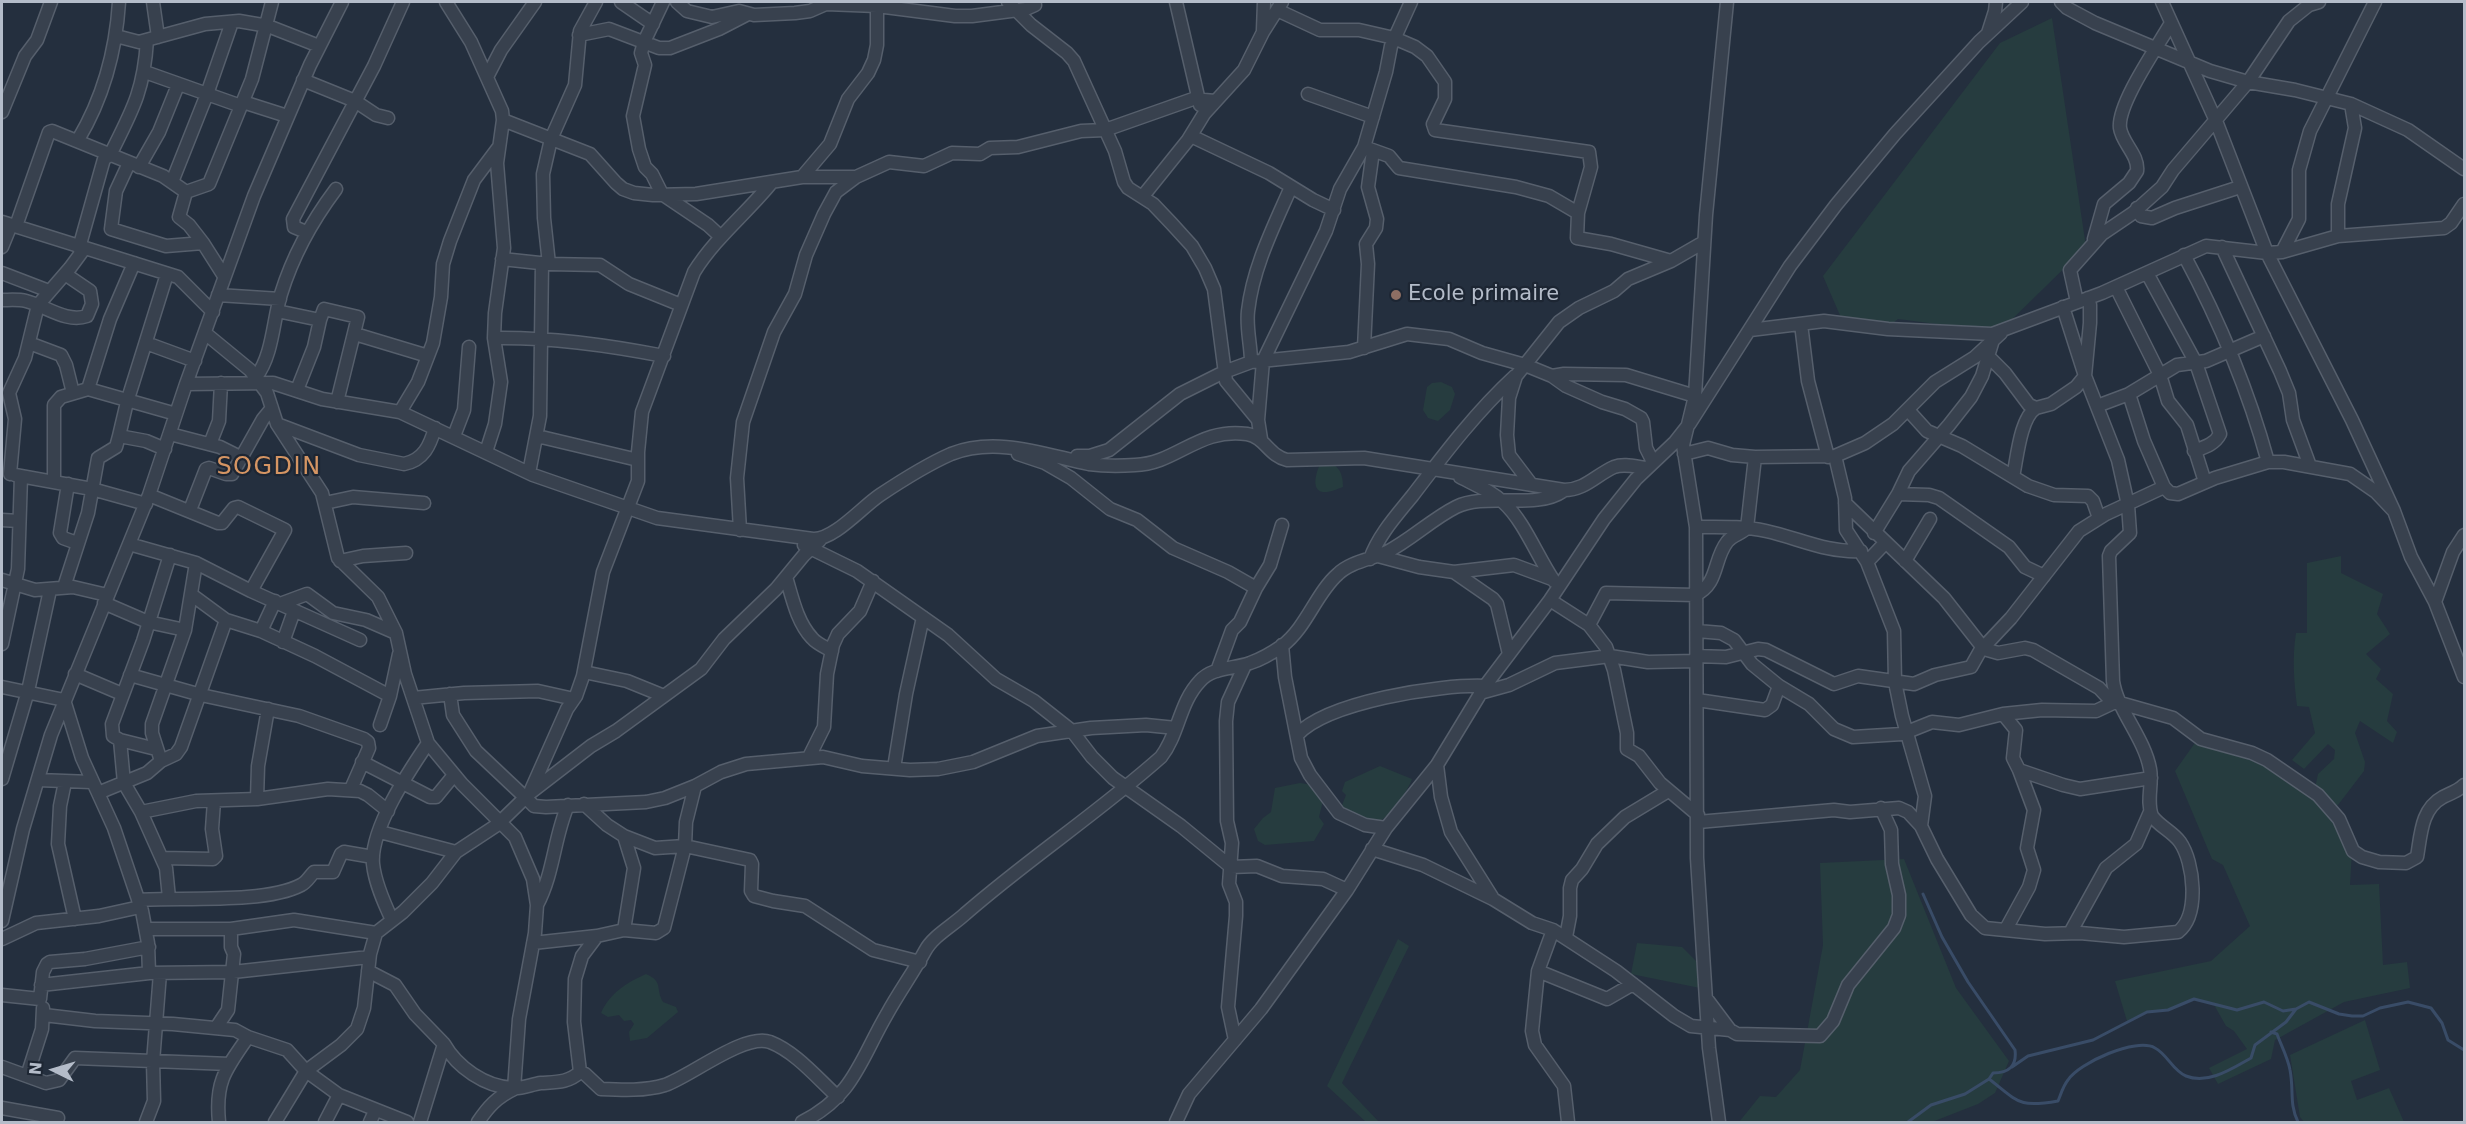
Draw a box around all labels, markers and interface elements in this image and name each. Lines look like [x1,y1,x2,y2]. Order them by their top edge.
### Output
place label: Ecole primaire [1408,282,1559,308]
marker: Ecole primaire [1389,288,1403,302]
district label: SOGDIN [216,454,322,482]
north arrow [24,1040,84,1100]
text: N [26,1061,46,1076]

